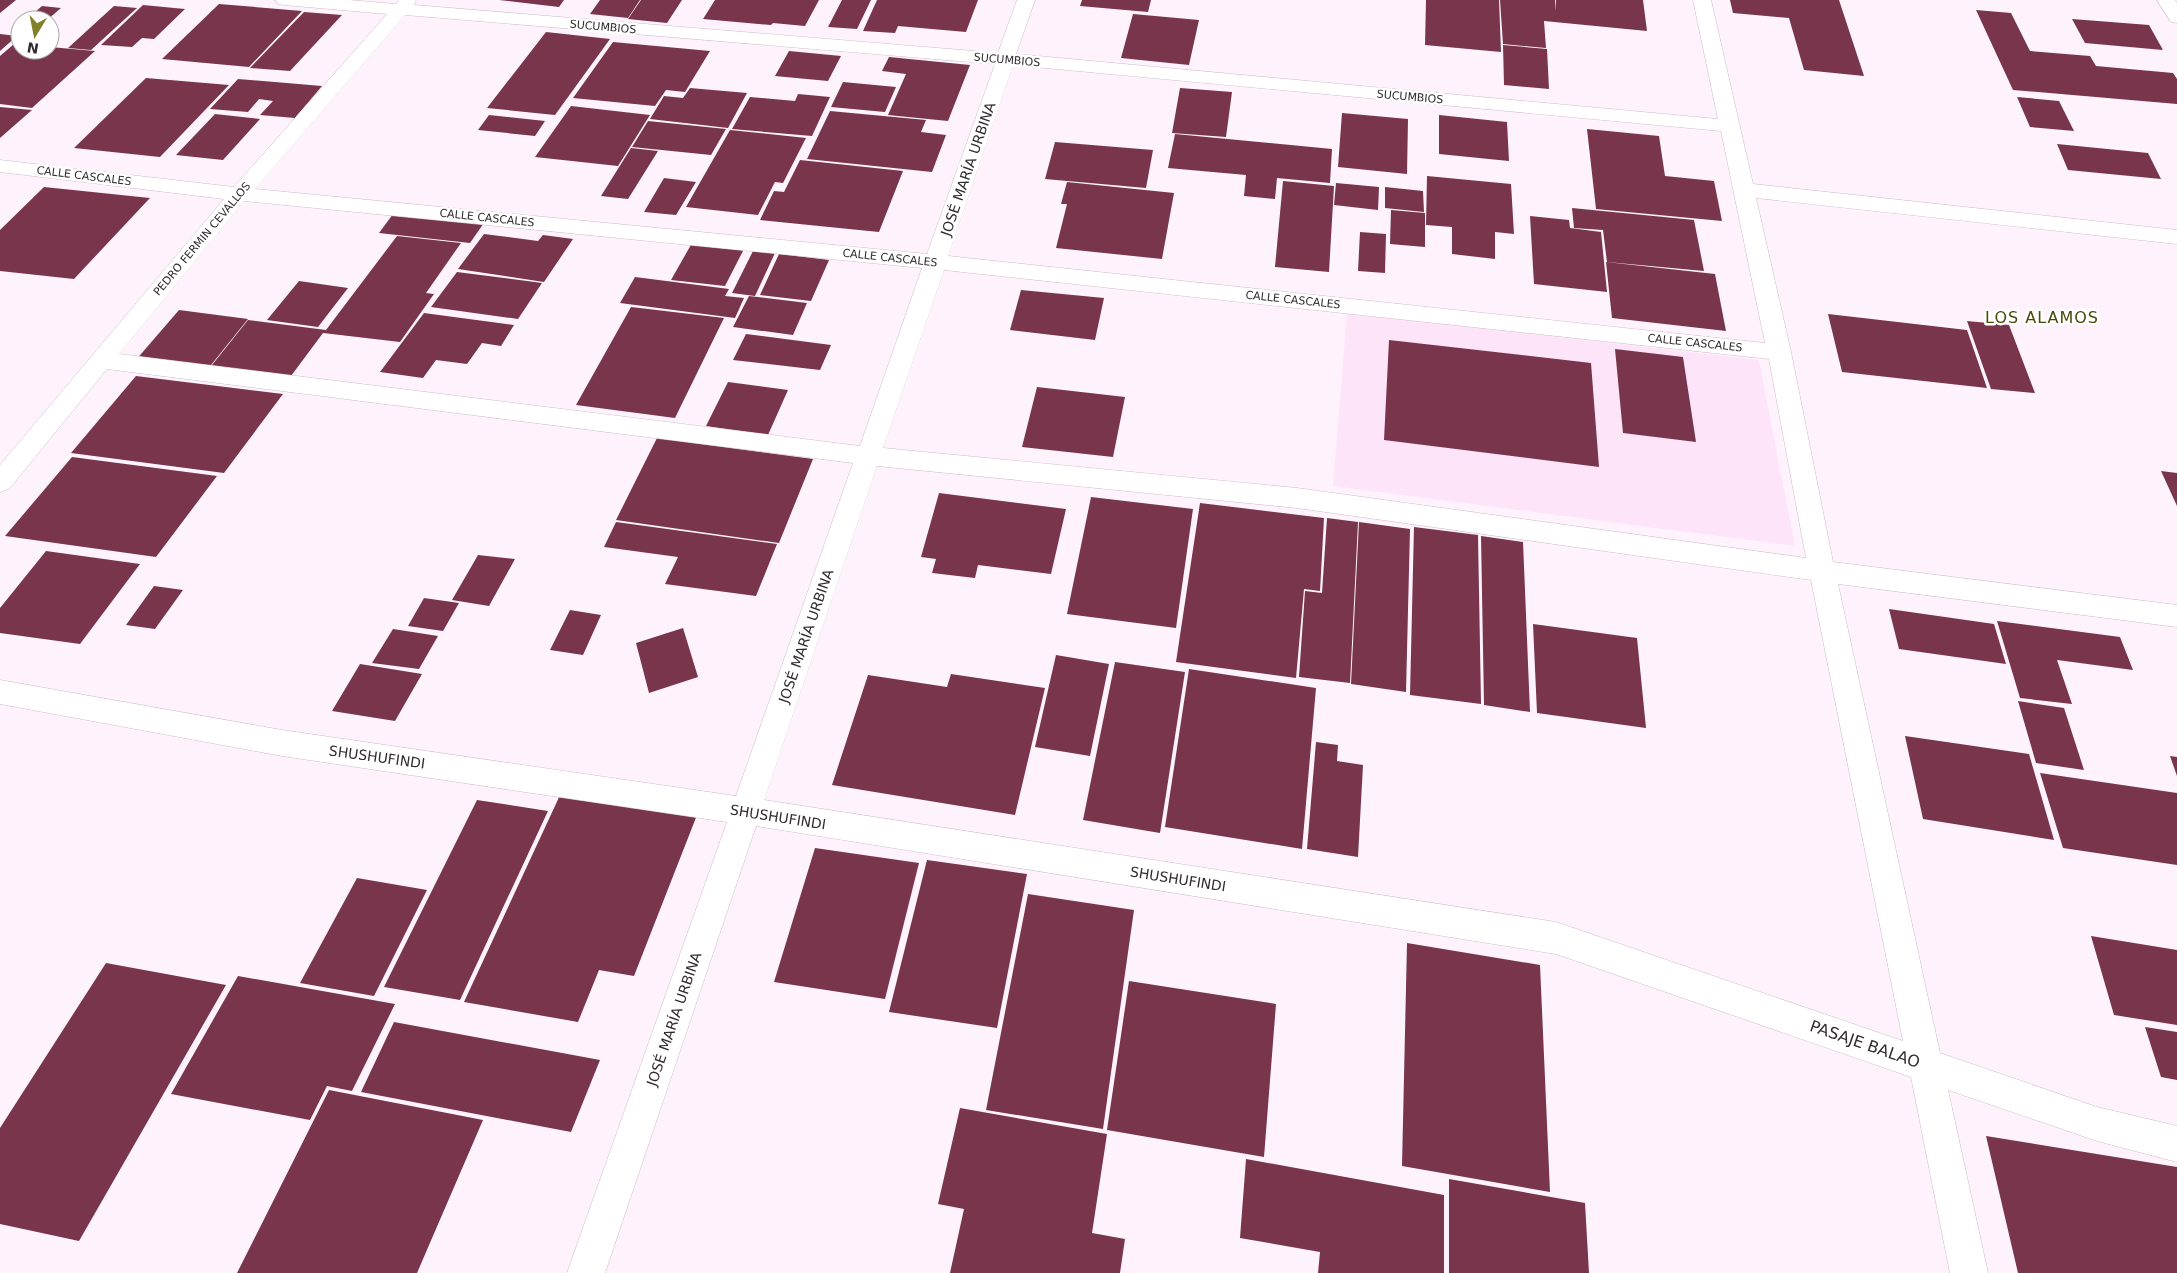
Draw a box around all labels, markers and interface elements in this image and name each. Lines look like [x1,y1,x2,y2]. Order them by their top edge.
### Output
north arrow [10,10,60,60]
street label: SUCUMBIOS [569,18,637,36]
text: N [26,39,40,57]
street label: SUCUMBIOS [973,51,1041,69]
street label: SUCUMBIOS [1376,88,1444,106]
street label: JOSÉ MARÍA URBINA [937,100,999,239]
street label: CALLE CASCALES [36,164,132,188]
street label: PEDRO FERMIN CEVALLOS [151,180,253,298]
street label: CALLE CASCALES [439,207,535,229]
street label: CALLE CASCALES [842,247,938,269]
street label: CALLE CASCALES [1245,289,1341,311]
district label: LOS ALAMOS [1985,308,2099,327]
street label: CALLE CASCALES [1647,332,1743,354]
street label: JOSÉ MARÍA URBINA [775,567,837,706]
street label: SHUSHUFINDI [328,742,426,772]
street label: SHUSHUFINDI [729,802,827,832]
street label: SHUSHUFINDI [1129,864,1227,894]
street label: JOSÉ MARÍA URBINA [643,950,705,1089]
street label: PASAJE BALAO [1807,1016,1923,1072]

